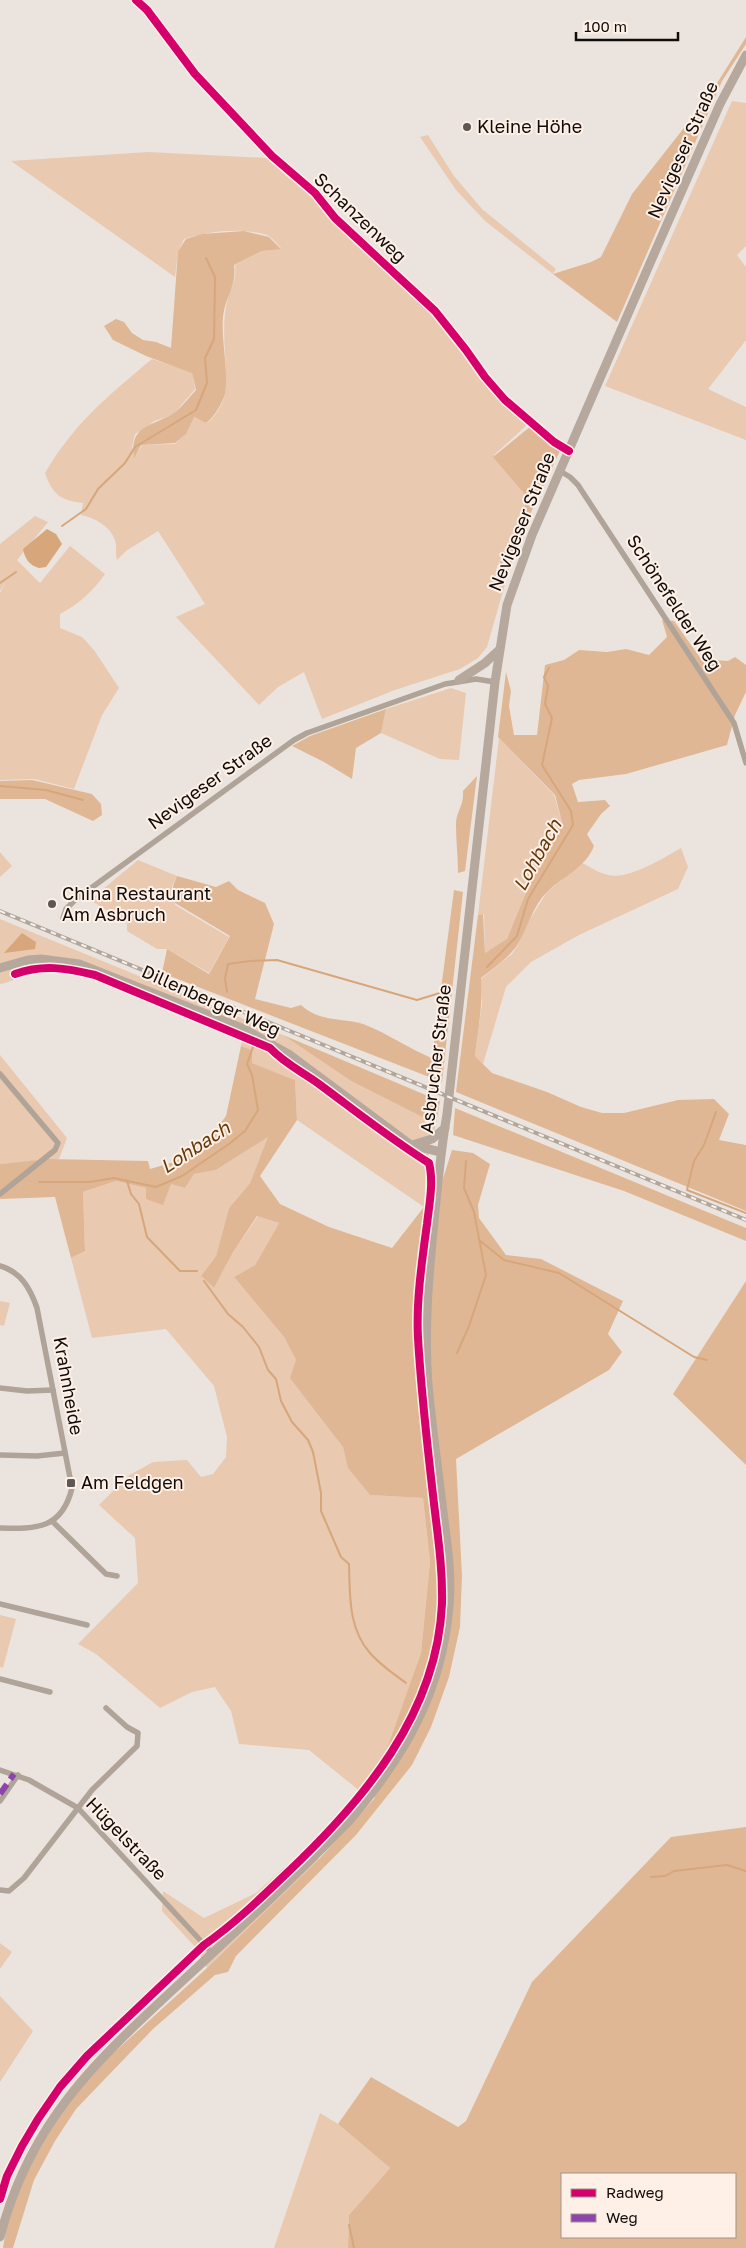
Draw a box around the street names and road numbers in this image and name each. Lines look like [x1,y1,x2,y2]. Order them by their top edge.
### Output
street label: Nevigeser Straße [642,78,722,222]
street label: Schanzenweg [310,168,412,267]
street label: Nevigeser Straße [483,449,559,594]
street label: Schönefelder Weg [623,530,727,675]
street label: Nevigeser Straße [143,729,276,834]
street label: Dillenberger Weg [139,960,284,1041]
street label: Asbrucher Straße [415,983,455,1134]
street label: Krahnheide [50,1335,88,1437]
street label: Hügelstraße [82,1792,172,1884]

